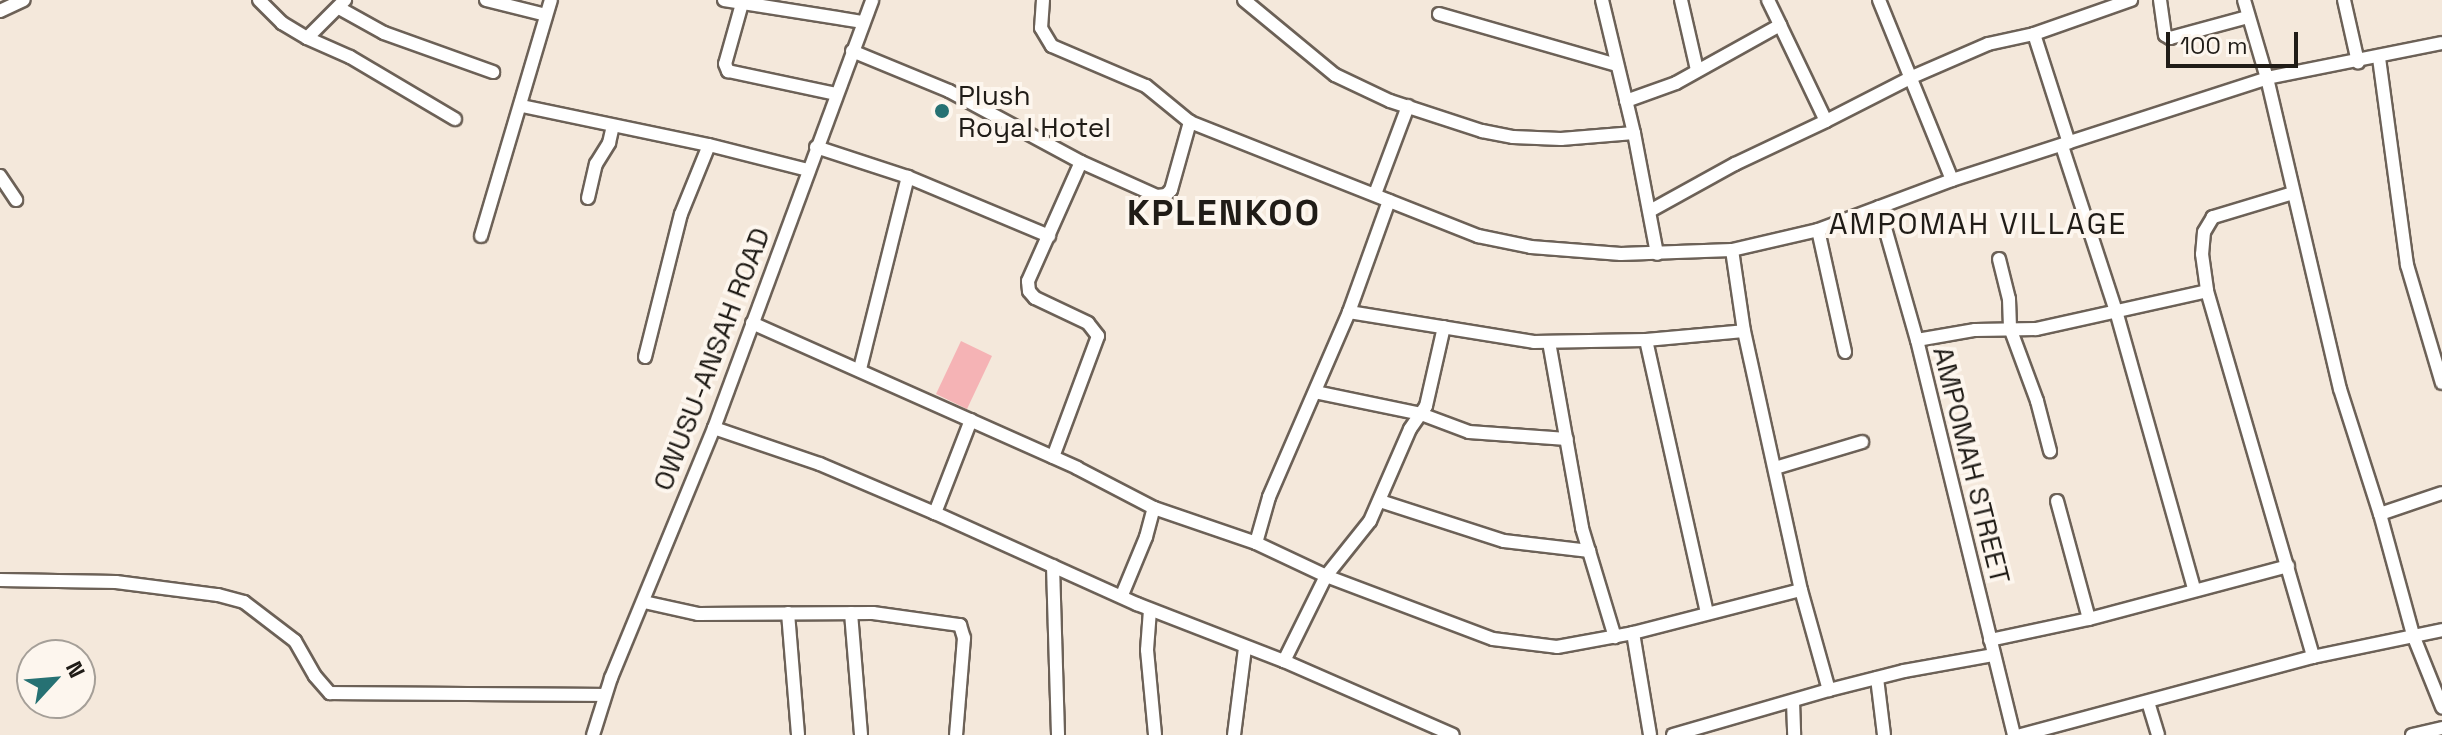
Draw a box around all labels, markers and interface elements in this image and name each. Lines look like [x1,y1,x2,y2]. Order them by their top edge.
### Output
scale bar [2170,16,2302,66]
text: 100 m [2180,30,2248,61]
place label: Plush Royal Hotel [958,78,1111,144]
marker: Plush Royal Hotel [933,102,951,120]
district label: KPLENKOO [1127,192,1321,236]
district label: AMPOMAH VILLAGE [1828,206,2128,242]
street label: OWUSU-ANSAH ROAD [645,223,777,495]
street label: AMPOMAH STREET [1926,343,2018,587]
north arrow [16,639,96,719]
text: N [60,657,92,682]

